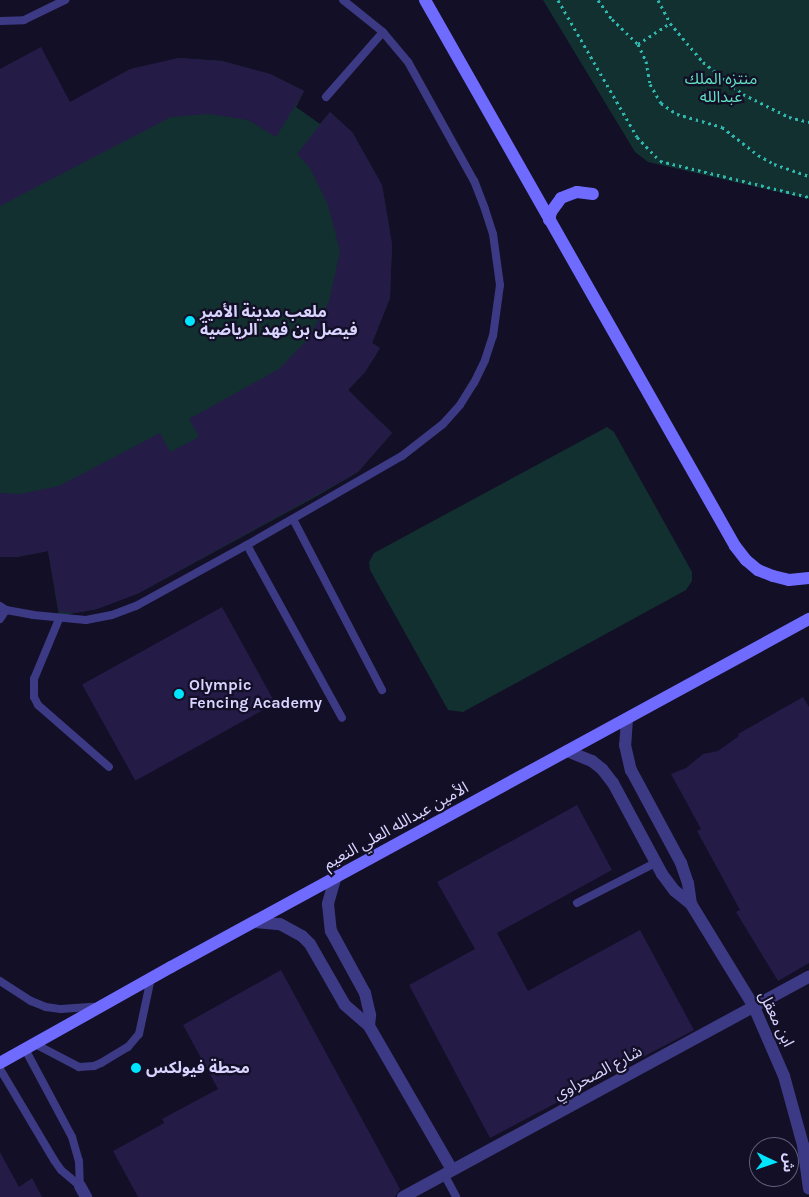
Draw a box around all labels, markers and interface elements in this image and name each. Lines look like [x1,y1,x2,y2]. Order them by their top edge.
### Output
park label: منتزه الملك عبدالله [685,69,757,107]
place label: ملعب مدينة الأمير فيصل بن فهد الرياضية [200,302,357,340]
marker: ملعب مدينة الأمير فيصل بن فهد الرياضية [184,315,196,327]
place label: Olympic Fencing Academy [189,675,322,713]
marker: Olympic Fencing Academy [173,688,185,700]
street label: الأمين عبدالله العلي النعيم [320,778,472,874]
street label: ابن معقل [754,988,798,1050]
street label: شارع الصحراوي [551,1042,645,1104]
place label: محطة فيولكس [146,1058,250,1078]
marker: محطة فيولكس [130,1062,142,1074]
north arrow [749,1137,799,1187]
text: ش [779,1153,797,1173]

